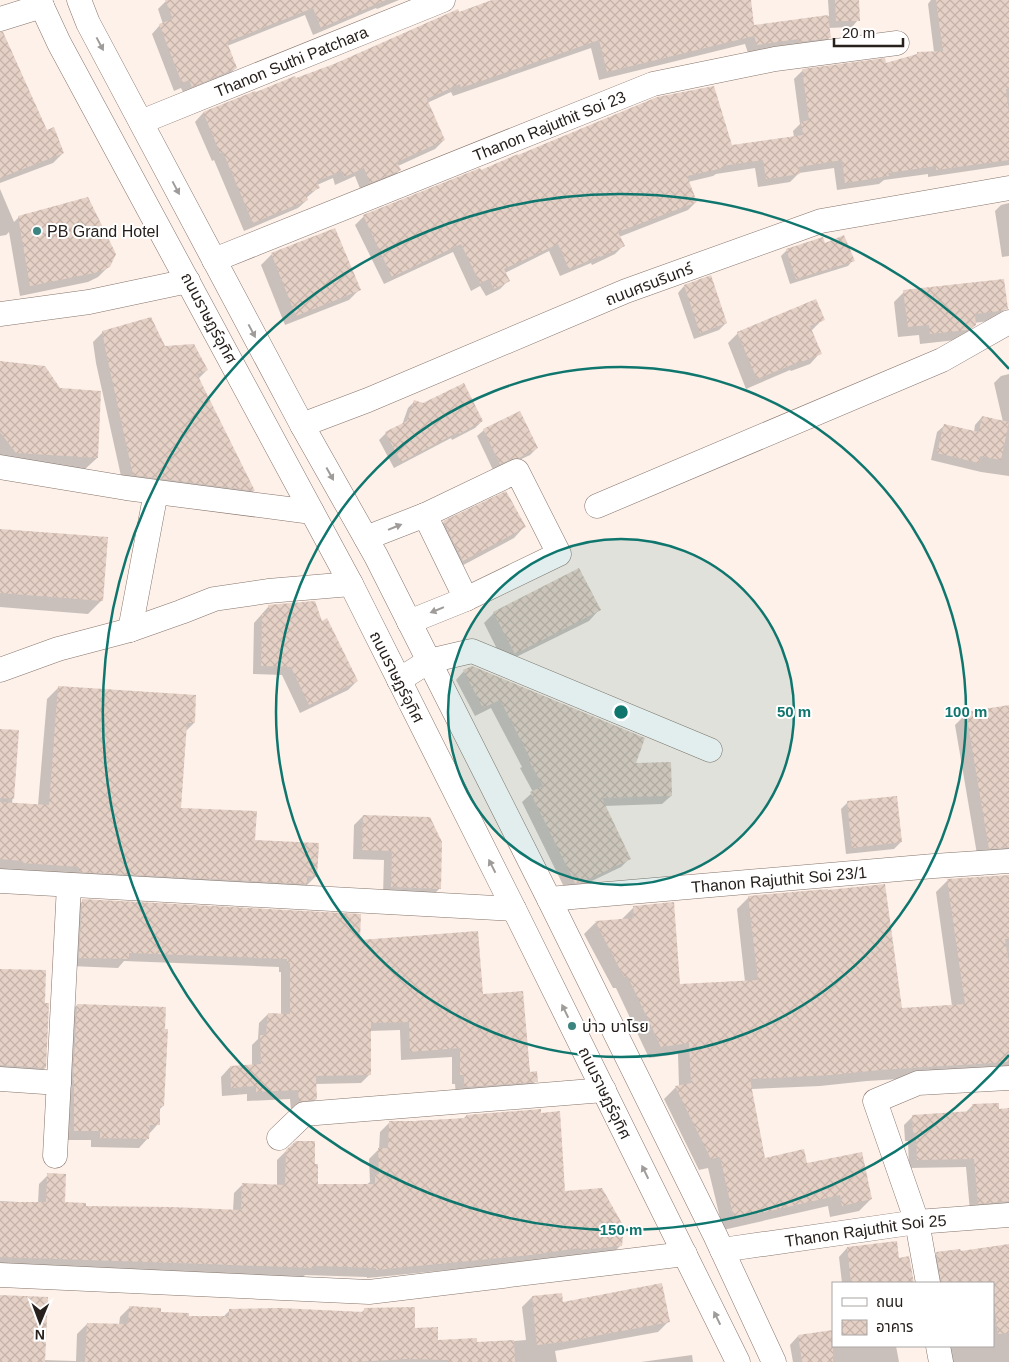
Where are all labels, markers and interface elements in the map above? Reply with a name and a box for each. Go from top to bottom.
scale bar [834,15,903,47]
street label: Thanon Suthi Patchara [212,23,370,100]
text: 20 m [842,24,875,41]
one-way arrow [96,37,104,51]
street label: Thanon Rajuthit Soi 23 [470,87,628,164]
one-way arrow [172,180,180,195]
place label: PB Grand Hotel [47,223,159,240]
marker: PB Grand Hotel [31,225,43,237]
street label: ถนนศรนรินทร์ [603,259,696,308]
street label: ถนนราษฏร์อุทิศ [177,270,240,367]
one-way arrow [248,324,256,338]
one-way arrow [325,467,334,481]
one-way arrow [388,522,402,530]
one-way arrow [429,606,444,614]
street label: ถนนราษฏร์อุทิศ [366,628,427,726]
centre of rings [612,703,630,721]
text: 50 m [777,703,811,720]
text: 100 m [945,703,987,720]
one-way arrow [488,859,496,873]
street label: Thanon Rajuthit Soi 23/1 [691,863,868,895]
one-way arrow [561,1004,569,1018]
place label: บ่าว บาโรย [582,1018,649,1035]
marker: บ่าว บาโรย [566,1020,578,1032]
street label: ถนนราษฏร์อุทิศ [574,1044,635,1142]
one-way arrow [641,1165,649,1180]
street label: Thanon Rajuthit Soi 25 [784,1211,947,1249]
text: 150 m [600,1221,642,1238]
legend [832,1282,994,1347]
text: ถนน [876,1293,903,1310]
north arrow [15,1297,65,1347]
one-way arrow [712,1311,720,1325]
text: อาคาร [876,1318,913,1335]
text: N [35,1327,45,1343]

